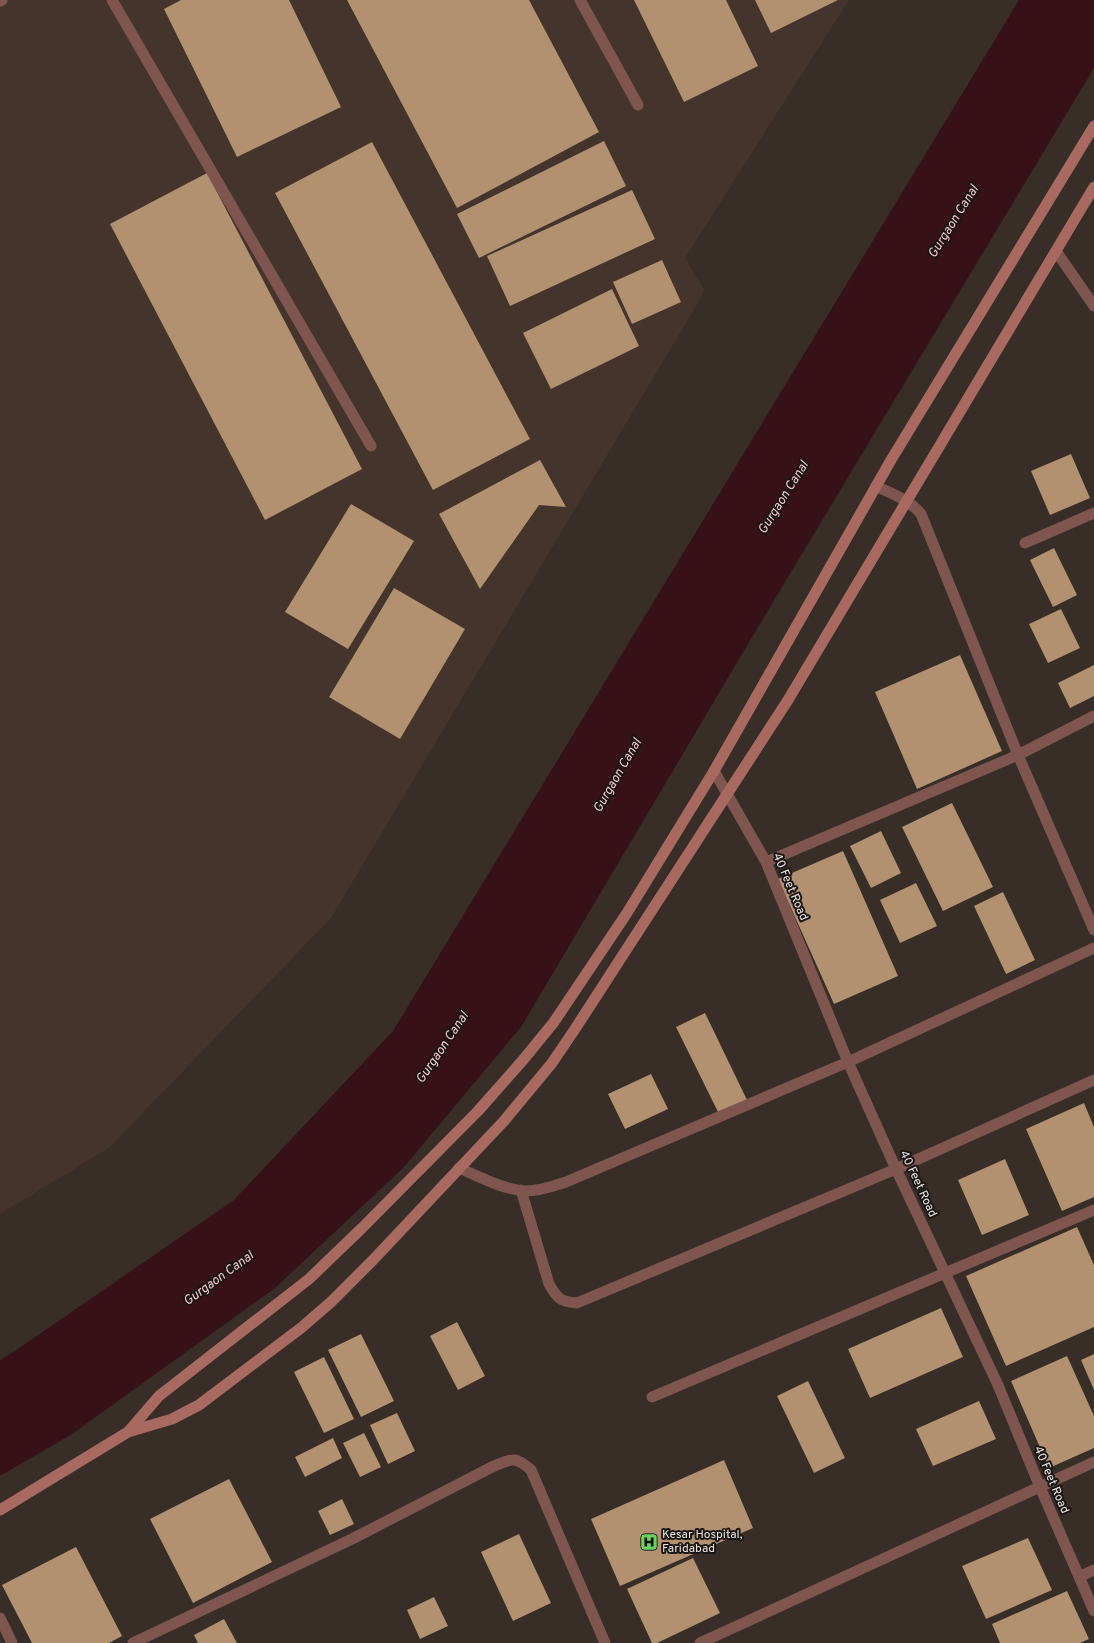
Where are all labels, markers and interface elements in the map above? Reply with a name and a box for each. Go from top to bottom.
water label: Gurgaon Canal [925,182,983,261]
water label: Gurgaon Canal [755,458,813,537]
water label: Gurgaon Canal [590,736,646,816]
street label: 40 Feet Road [769,851,811,923]
water label: Gurgaon Canal [413,1009,473,1087]
street label: 40 Feet Road [896,1148,940,1220]
water label: Gurgaon Canal [181,1248,258,1310]
street label: 40 Feet Road [1030,1444,1072,1516]
place label: Kesar Hospital, Faridabad [662,1527,743,1557]
hospital icon: Kesar Hospital, Faridabad [639,1532,659,1552]

